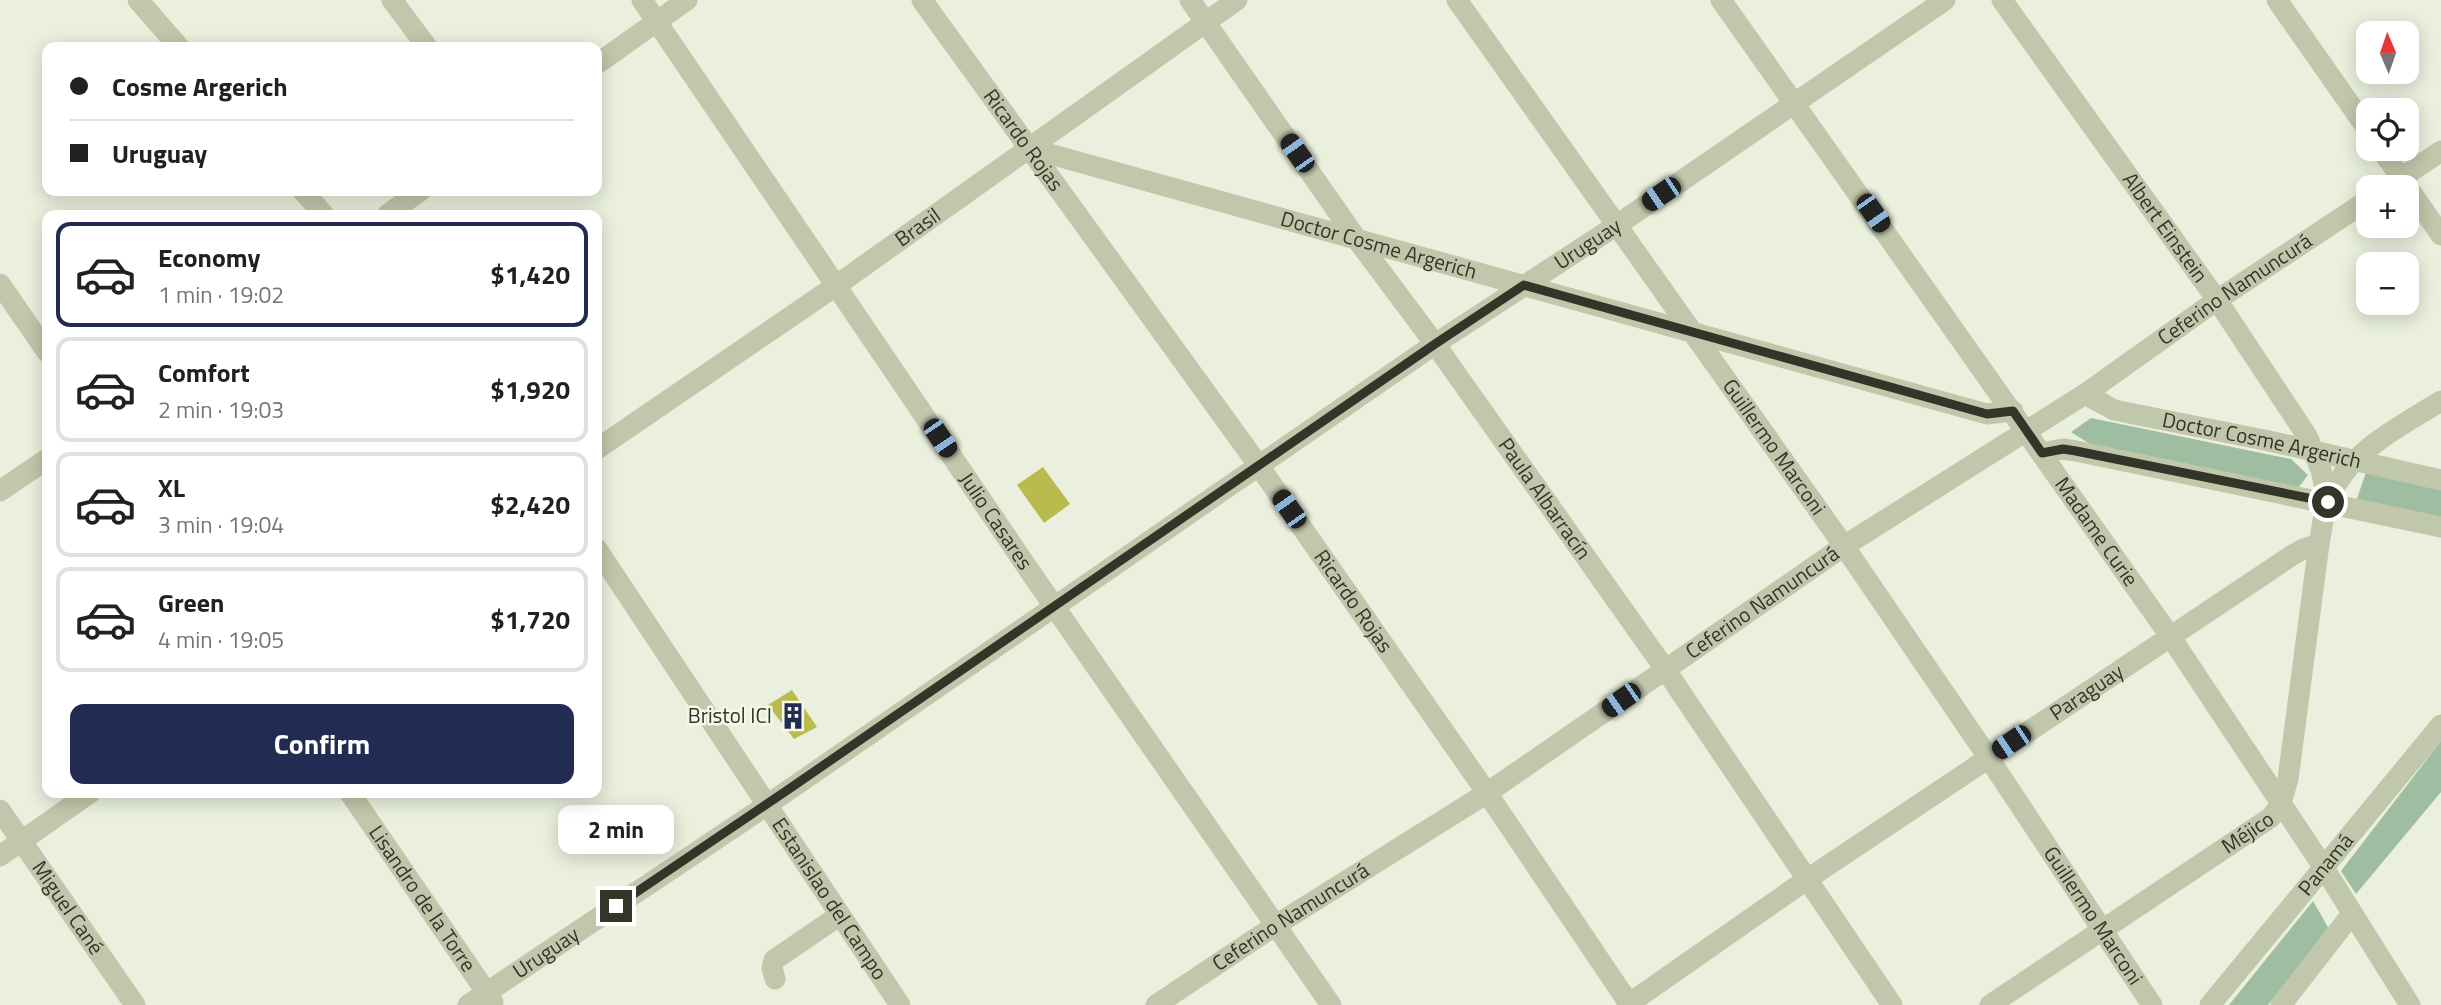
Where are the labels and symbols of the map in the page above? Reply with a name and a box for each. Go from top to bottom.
north arrow [2356,21,2418,84]
street label: Ricardo Rojas [976,82,1072,198]
car [1277,130,1318,176]
street label: Albert Einstein [2115,165,2217,289]
car [1638,174,1685,214]
car [1853,190,1894,236]
street label: Brasil [888,199,947,254]
street label: Doctor Cosme Argerich [1277,202,1481,287]
street label: Uruguay [1547,209,1627,277]
street label: Ceferino Namuncurá [2150,224,2318,353]
street label: Guillermo Marconi [1715,372,1834,521]
street label: Doctor Cosme Argerich [2160,403,2364,476]
car [920,415,961,461]
street label: Paula Albarracín [1491,431,1600,566]
street label: Julio Casares [952,465,1041,576]
street label: Madame Curie [2047,470,2147,593]
car [1269,486,1310,532]
route start [2312,486,2344,518]
street label: Ceferino Namuncurá [1678,537,1846,666]
street label: Ricardo Rojas [1307,542,1402,659]
street label: Paraguay [2043,655,2130,728]
car [1598,679,1645,721]
place label: Bristol ICI [688,699,772,731]
building icon: Bristol ICI [778,701,808,731]
car [1988,722,2035,762]
street label: Méjico [2214,803,2280,861]
callout: 2 min [558,804,674,853]
street label: Estanislao del Campo [765,811,896,986]
street label: Lisandro de la Torre [361,818,485,978]
street label: Panamá [2290,825,2361,902]
street label: Guillermo Marconi [2036,839,2152,991]
street label: Ceferino Namuncurá [1205,853,1375,978]
street label: Miguel Cané [25,854,112,961]
route end [600,890,632,922]
street label: Uruguay [506,918,585,986]

